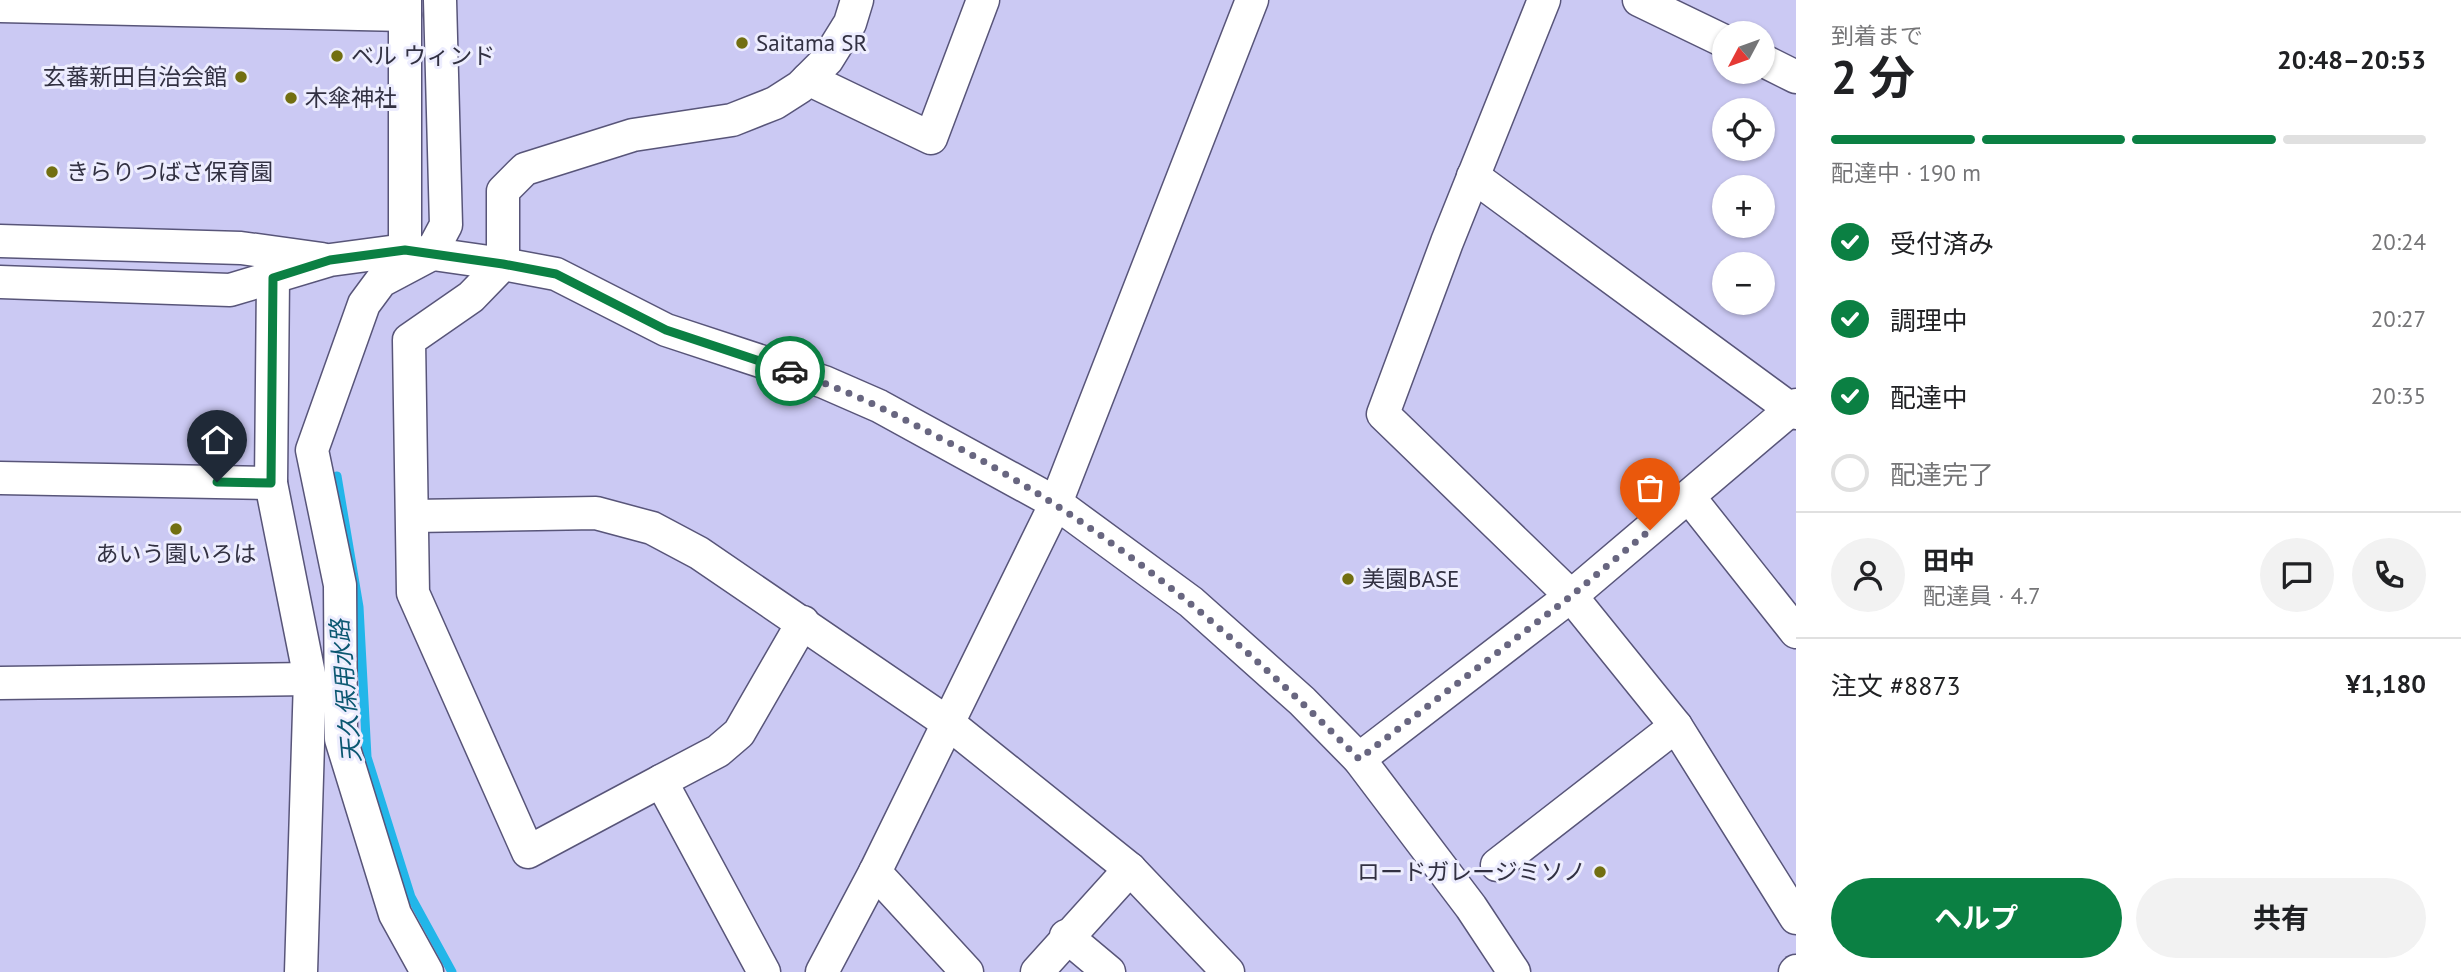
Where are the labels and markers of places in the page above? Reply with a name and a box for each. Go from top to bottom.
place label: Saitama SR [756,28,867,57]
marker: Saitama SR [734,35,750,51]
place label: ベル ウィンド [351,41,495,70]
marker: ベル ウィンド [329,48,345,64]
place label: 玄蕃新田自治会館 [43,62,227,91]
marker: 玄蕃新田自治会館 [233,69,249,85]
place label: 木傘神社 [305,83,397,112]
marker: 木傘神社 [283,90,299,106]
place label: きらりつばさ保育園 [66,157,273,186]
marker: きらりつばさ保育園 [44,164,60,180]
pin [187,410,247,482]
pin [1620,458,1680,530]
marker: あいう園いろは [168,521,184,537]
place label: あいう園いろは [96,539,257,568]
place label: 美園BASE [1362,564,1459,593]
marker: 美園BASE [1340,571,1356,587]
place label: ロードガレージミソノ [1357,857,1586,886]
marker: ロードガレージミソノ [1592,864,1608,880]

